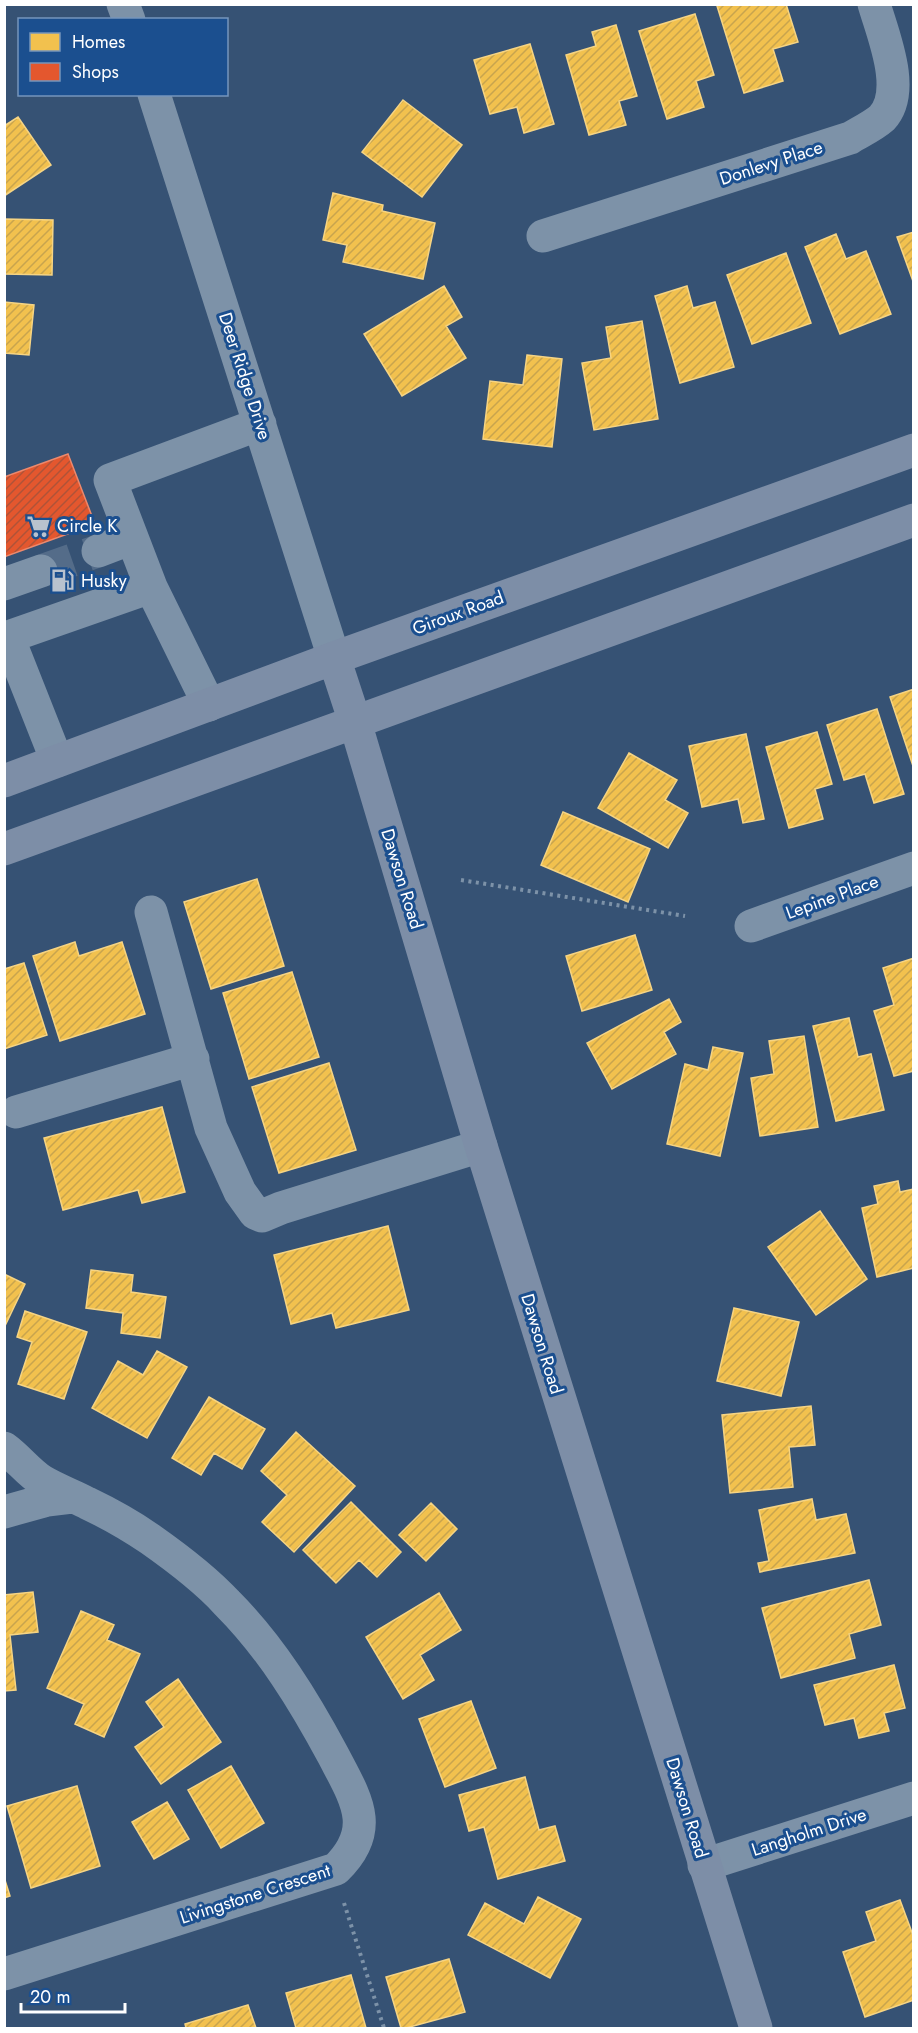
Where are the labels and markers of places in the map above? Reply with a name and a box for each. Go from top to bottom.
supermarket icon: Circle K [26,513,52,539]
place label: Circle K [57,513,118,539]
fuel station icon: Husky [50,568,76,594]
place label: Husky [81,568,127,594]

